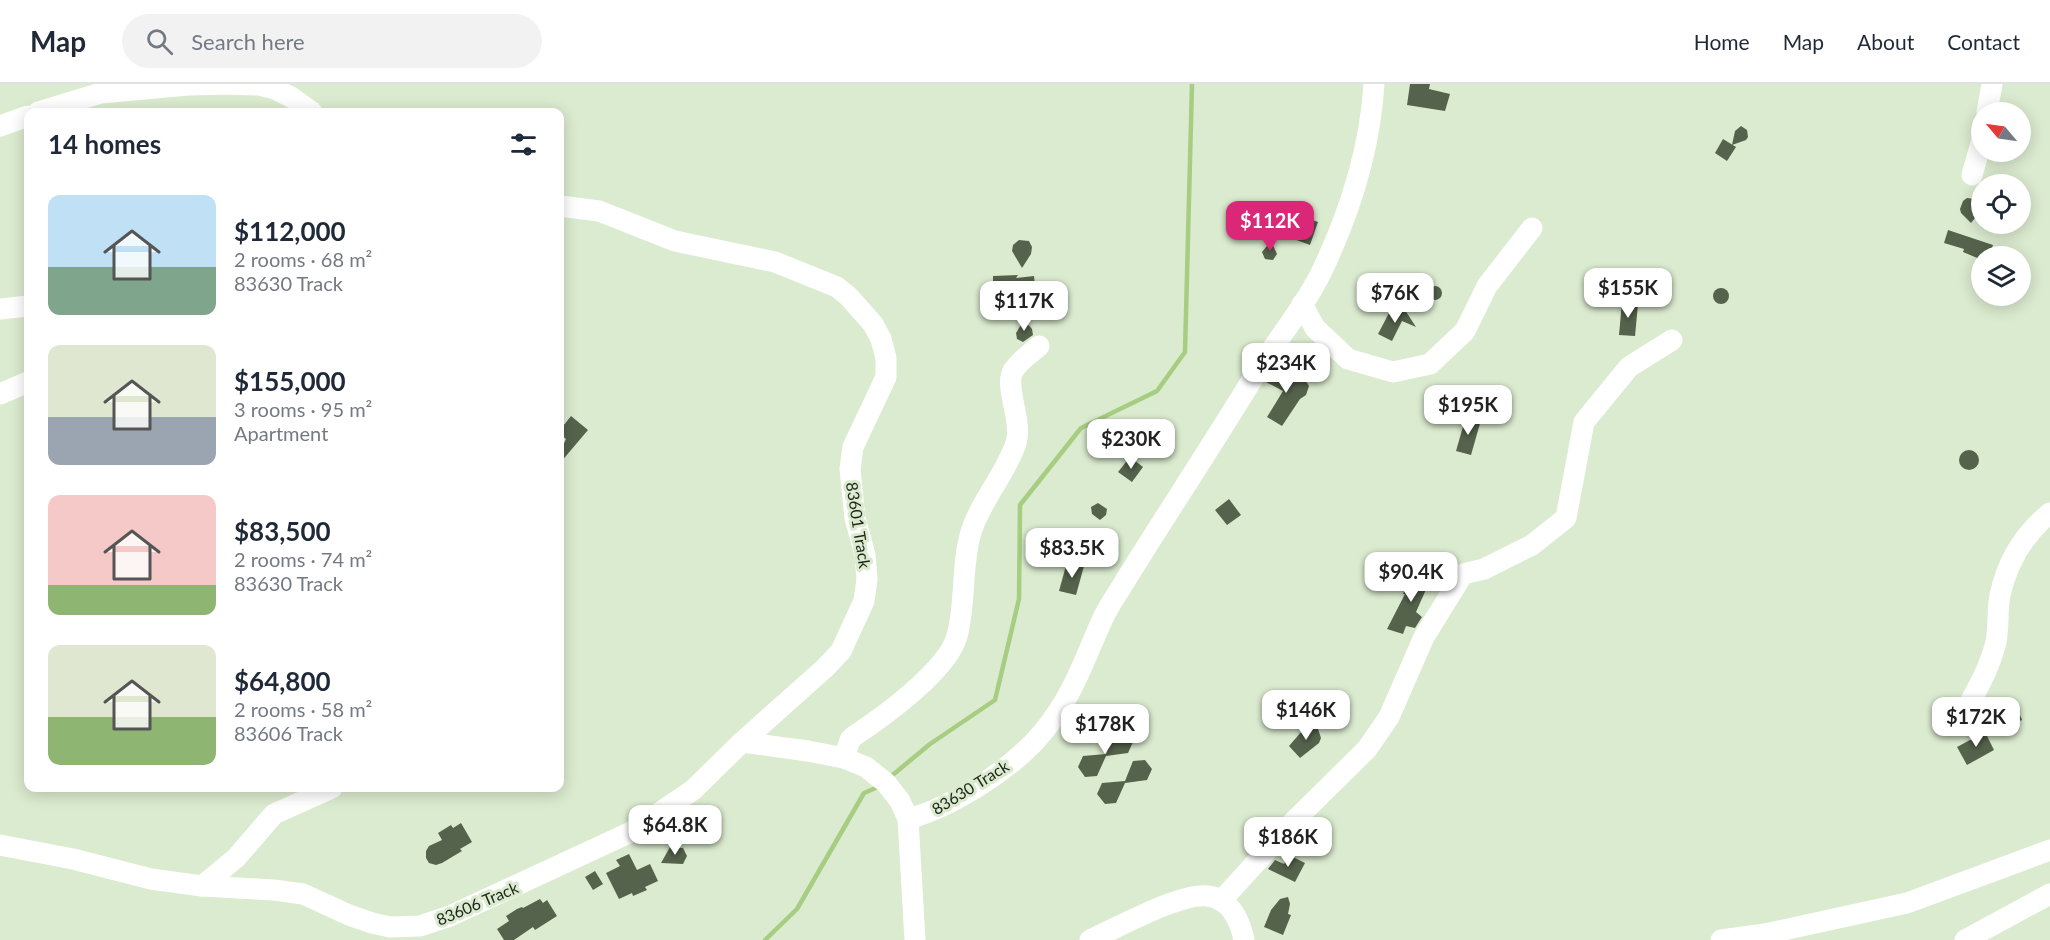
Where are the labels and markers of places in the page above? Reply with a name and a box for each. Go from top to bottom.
pin: $112K [1228,201,1312,252]
pin: $155K [1586,268,1670,319]
pin: $76K [1359,273,1431,324]
pin: $117K [982,281,1066,332]
pin: $234K [1244,343,1328,394]
pin: $195K [1426,385,1510,436]
pin: $230K [1089,419,1173,470]
pin: $83.5K [1023,528,1121,579]
pin: $90.4K [1362,552,1460,603]
pin: $146K [1264,690,1348,741]
pin: $172K [1934,697,2018,748]
pin: $178K [1063,704,1147,755]
pin: $64.8K [626,805,724,856]
pin: $186K [1246,817,1330,868]

